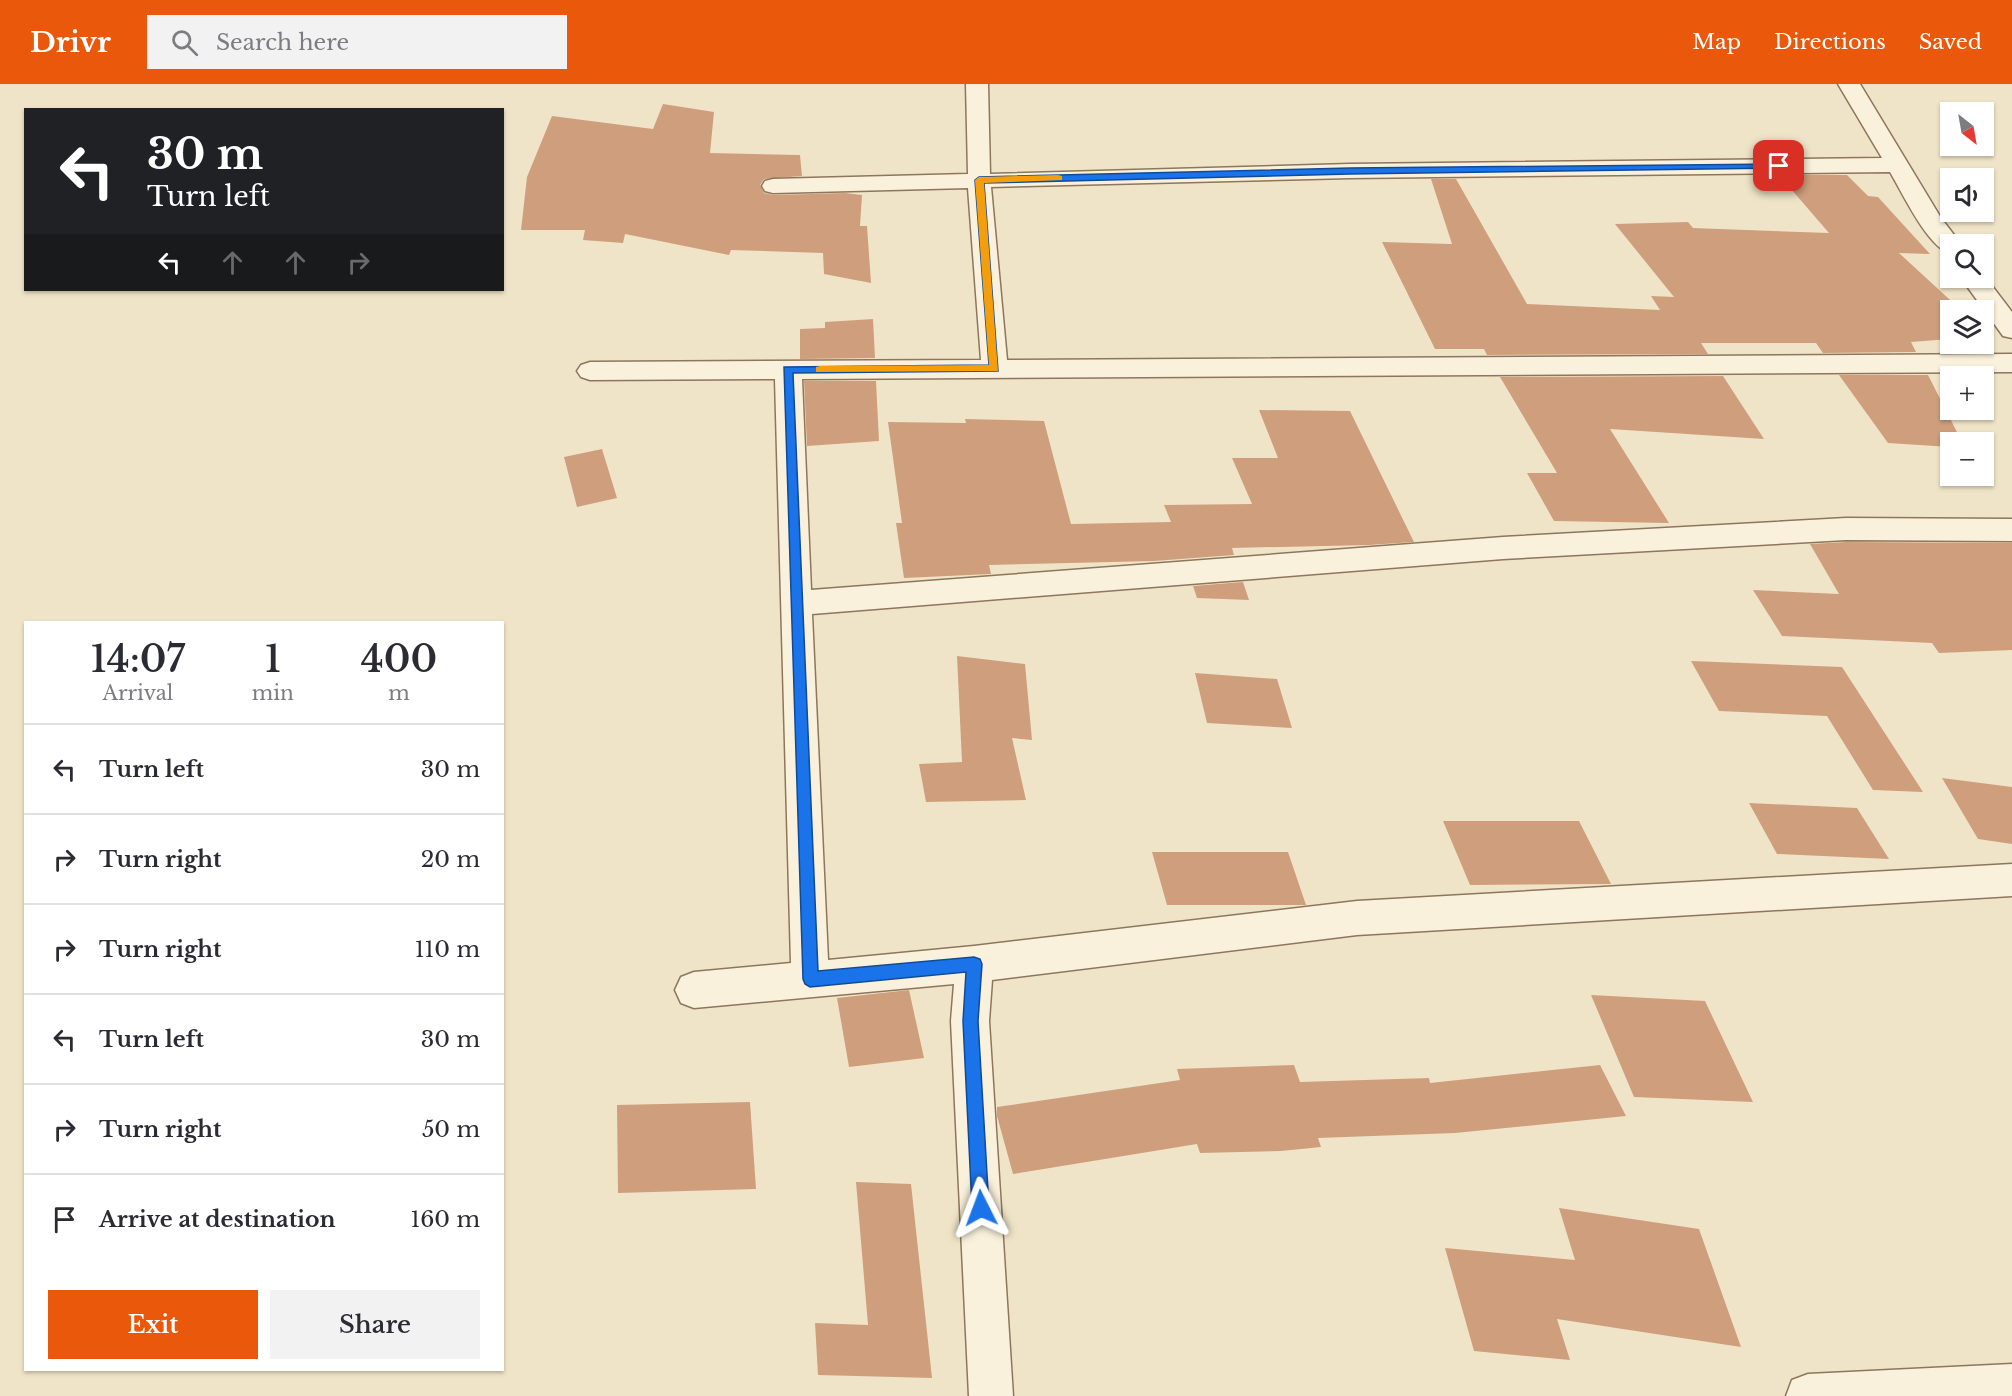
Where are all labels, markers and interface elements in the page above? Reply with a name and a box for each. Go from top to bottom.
search box [147,15,567,69]
text: Drivr [30,25,111,60]
icon: search [168,26,201,59]
text: Search here [216,29,349,56]
text: Map [1692,29,1741,55]
text: Directions [1774,29,1886,55]
text: Saved [1919,29,1982,55]
north arrow [1940,102,1994,156]
map controls [1940,102,1994,486]
text: 30 m [147,128,263,180]
icon: left [48,132,126,210]
pin [1753,140,1804,191]
icon: arrive [1762,149,1795,182]
button: sound [1940,168,1994,222]
text: Turn left [147,180,270,213]
button: search [1940,234,1994,288]
icon: left [153,246,186,279]
icon: ahead [216,246,249,279]
icon: ahead [279,246,312,279]
icon: right [342,246,375,279]
button: layers [1940,300,1994,354]
button: + [1940,366,1994,420]
button: − [1940,432,1994,486]
text: 14:07 [91,637,185,682]
text: 1 [265,637,281,682]
text: 400 [361,637,437,682]
text: Arrival [103,681,173,705]
text: min [252,681,294,705]
text: m [388,681,410,705]
icon: left [48,753,81,786]
text: Turn left [99,756,204,783]
text: 30 m [421,756,480,783]
icon: right [48,843,81,876]
text: Turn right [99,846,221,873]
text: 20 m [421,846,480,873]
icon: right [48,933,81,966]
text: Turn right [99,936,221,963]
text: 110 m [415,936,480,963]
icon: left [48,1023,81,1056]
text: Turn left [99,1026,204,1053]
text: 30 m [421,1026,480,1053]
icon: right [48,1113,81,1146]
text: Turn right [99,1116,221,1143]
text: 50 m [422,1116,480,1143]
position arrow [949,1176,1013,1240]
icon: arrive [48,1203,81,1236]
text: Arrive at destination [99,1206,336,1233]
text: 160 m [410,1206,480,1233]
button: Exit [48,1290,258,1359]
button: Share [270,1290,480,1359]

